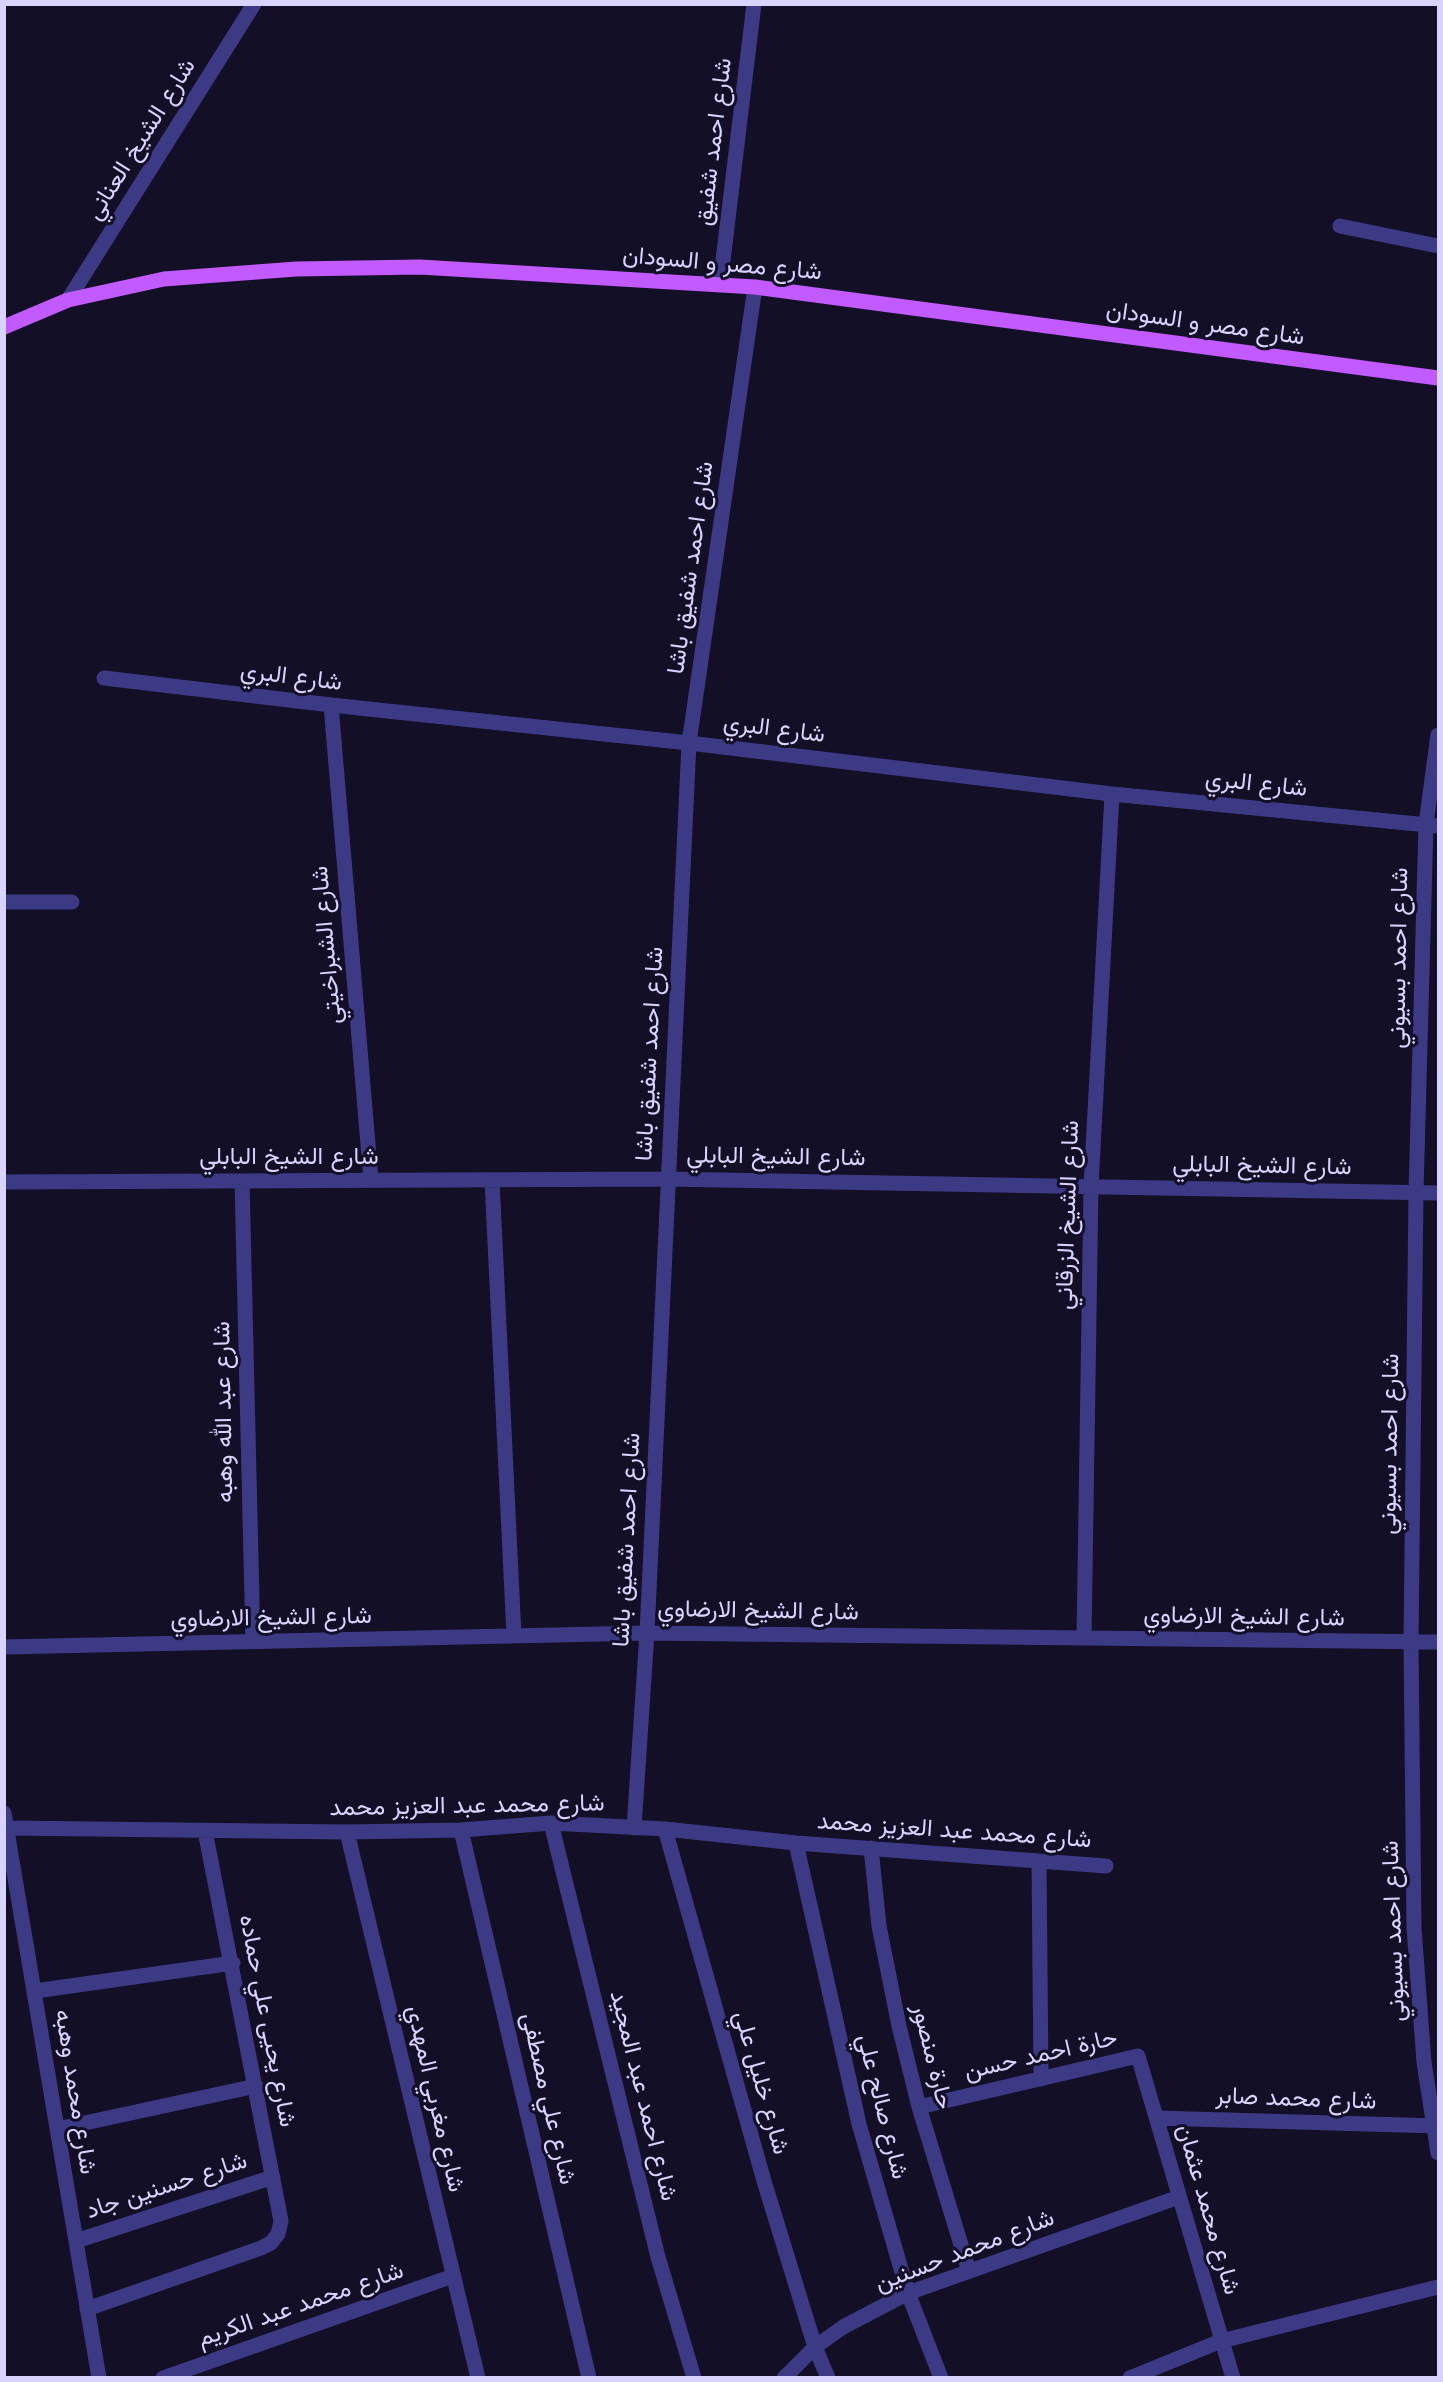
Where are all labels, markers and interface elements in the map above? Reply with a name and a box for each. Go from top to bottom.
street label: شارع الشيخ العناني [81,54,203,226]
street label: شارع احمد شفيق [690,56,740,228]
street label: شارع مصر و السودان [621,242,823,288]
street label: شارع مصر و السودان [1104,297,1306,353]
street label: شارع احمد شفيق باشا [663,460,721,676]
street label: شارع البري [238,657,344,699]
street label: شارع البري [721,709,827,751]
street label: شارع البري [1204,765,1308,805]
street label: شارع الشبراخيتي [307,865,349,1025]
street label: شارع احمد بسيوني [1384,867,1416,1049]
street label: شارع احمد شفيق باشا [631,946,671,1162]
street label: شارع الشيخ الزرقاني [1051,1120,1087,1310]
street label: شارع الشيخ البابلي [686,1142,866,1174]
street label: شارع الشيخ البابلي [199,1144,379,1172]
street label: شارع الشيخ البابلي [1172,1151,1352,1183]
street label: شارع عبد الله وهبه [209,1321,241,1503]
street label: شارع احمد بسيوني [1375,1353,1407,1535]
street label: شارع احمد شفيق باشا [608,1432,648,1648]
street label: شارع الشيخ الارضاوي [657,1596,859,1628]
street label: شارع الشيخ الارضاوي [1143,1602,1345,1634]
street label: شارع الشيخ الارضاوي [170,1603,372,1635]
street label: شارع محمد عبد العزيز محمد [329,1790,605,1824]
street label: شارع محمد عبد العزيز محمد [816,1808,1092,1856]
street label: شارع احمد بسيوني [1377,1840,1413,2022]
street label: شارع يحيى علي حماده [231,1912,301,2130]
street label: شارع احمد عبد المجيد [602,1988,682,2204]
street label: حارة منصور [904,2001,958,2113]
street label: شارع مغربي المهدي [399,2003,469,2195]
street label: شارع محمد وهبه [47,2008,101,2176]
street label: شارع خليل علي [726,2008,794,2158]
street label: شارع علي مصطفى [513,2010,581,2188]
street label: حارة احمد حسن [962,2024,1120,2088]
street label: شارع صالح علي [849,2032,913,2182]
street label: شارع محمد صابر [1215,2083,1377,2117]
street label: شارع محمد عثمان [1169,2122,1245,2298]
street label: شارع حسنين جاد [83,2147,251,2227]
street label: شارع محمد حسنين [871,2205,1059,2299]
street label: شارع محمد عبد الكريم [194,2257,408,2355]

